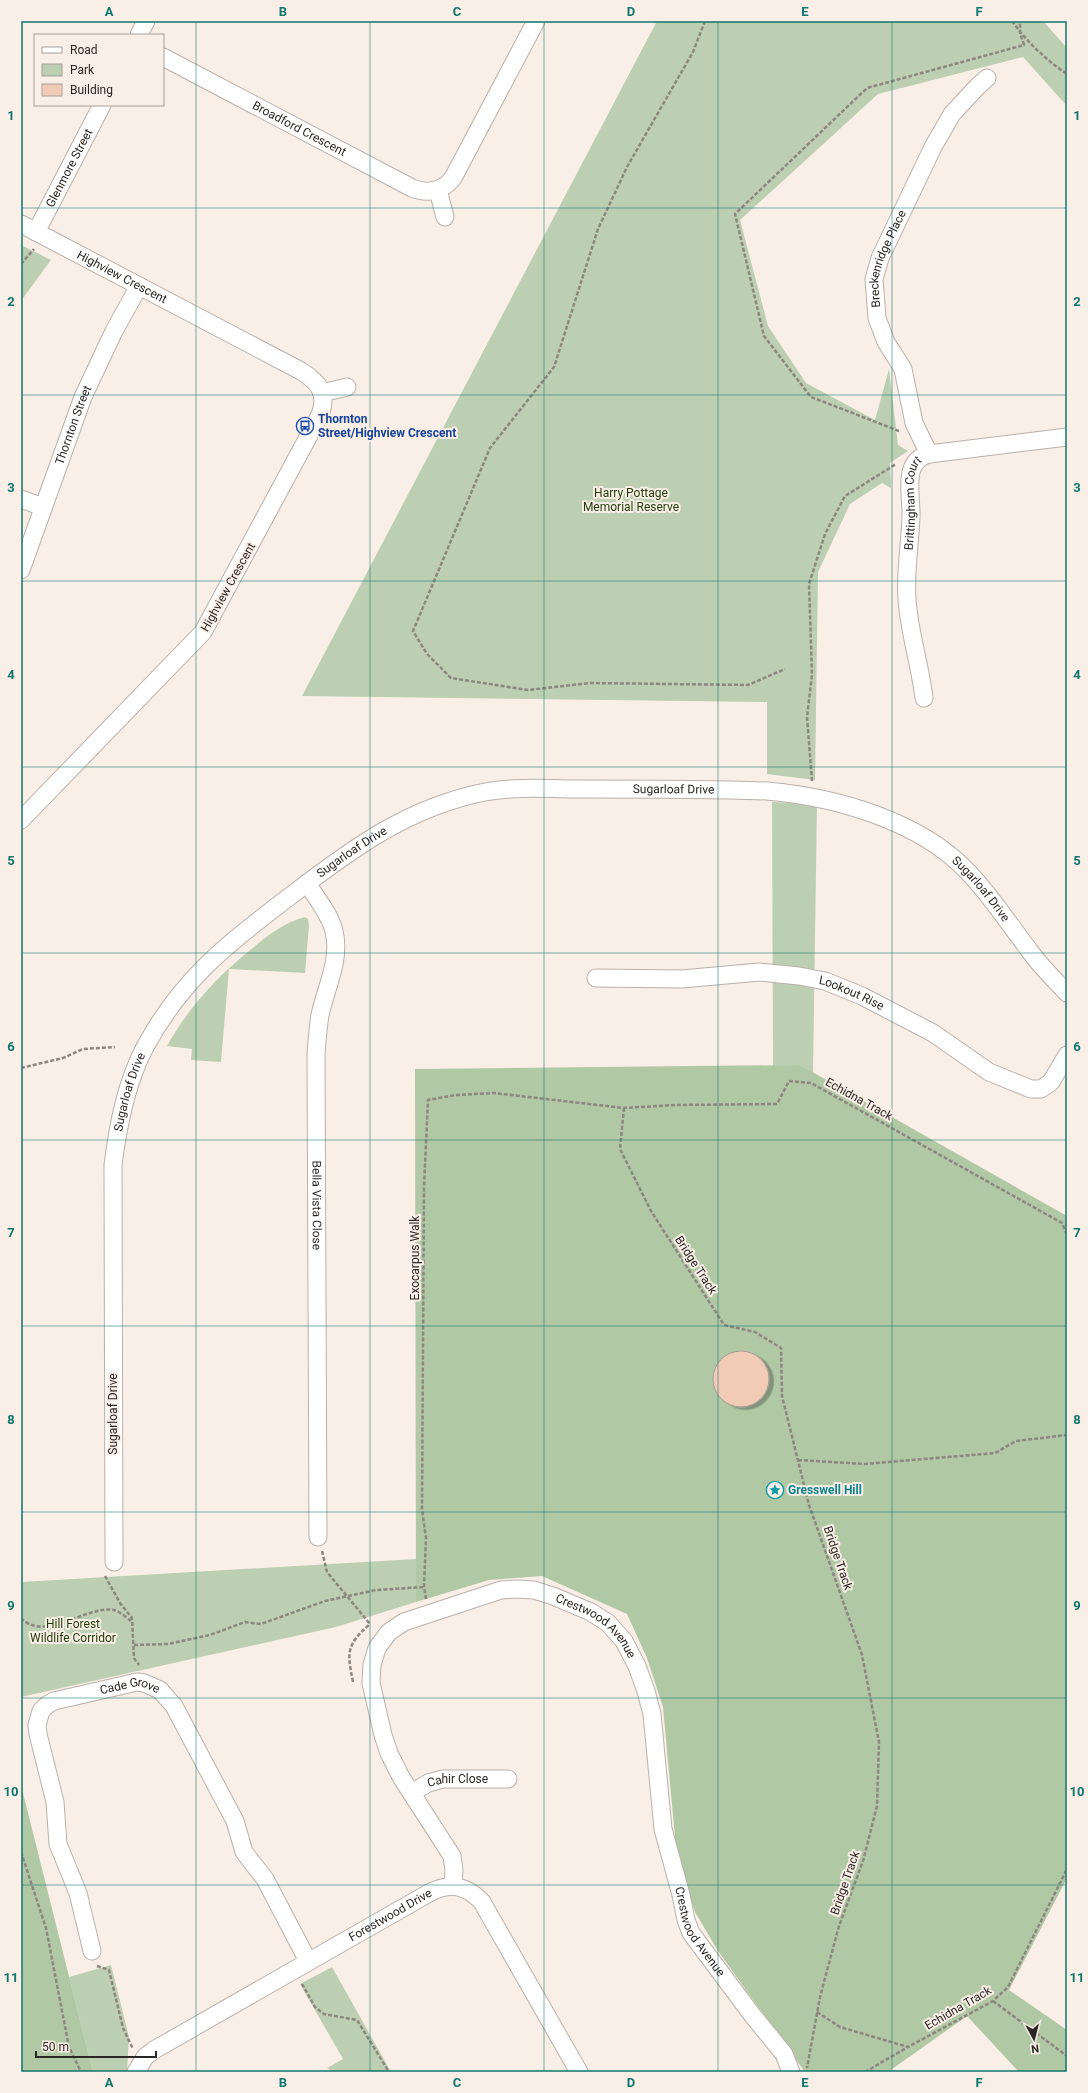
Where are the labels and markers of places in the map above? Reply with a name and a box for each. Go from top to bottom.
place label: Thornton Street/Highview Crescent [318,412,456,440]
bus stop icon: Thornton Street/Highview Crescent [295,416,315,436]
place icon: Gresswell Hill [765,1480,785,1500]
place label: Gresswell Hill [788,1483,862,1497]

